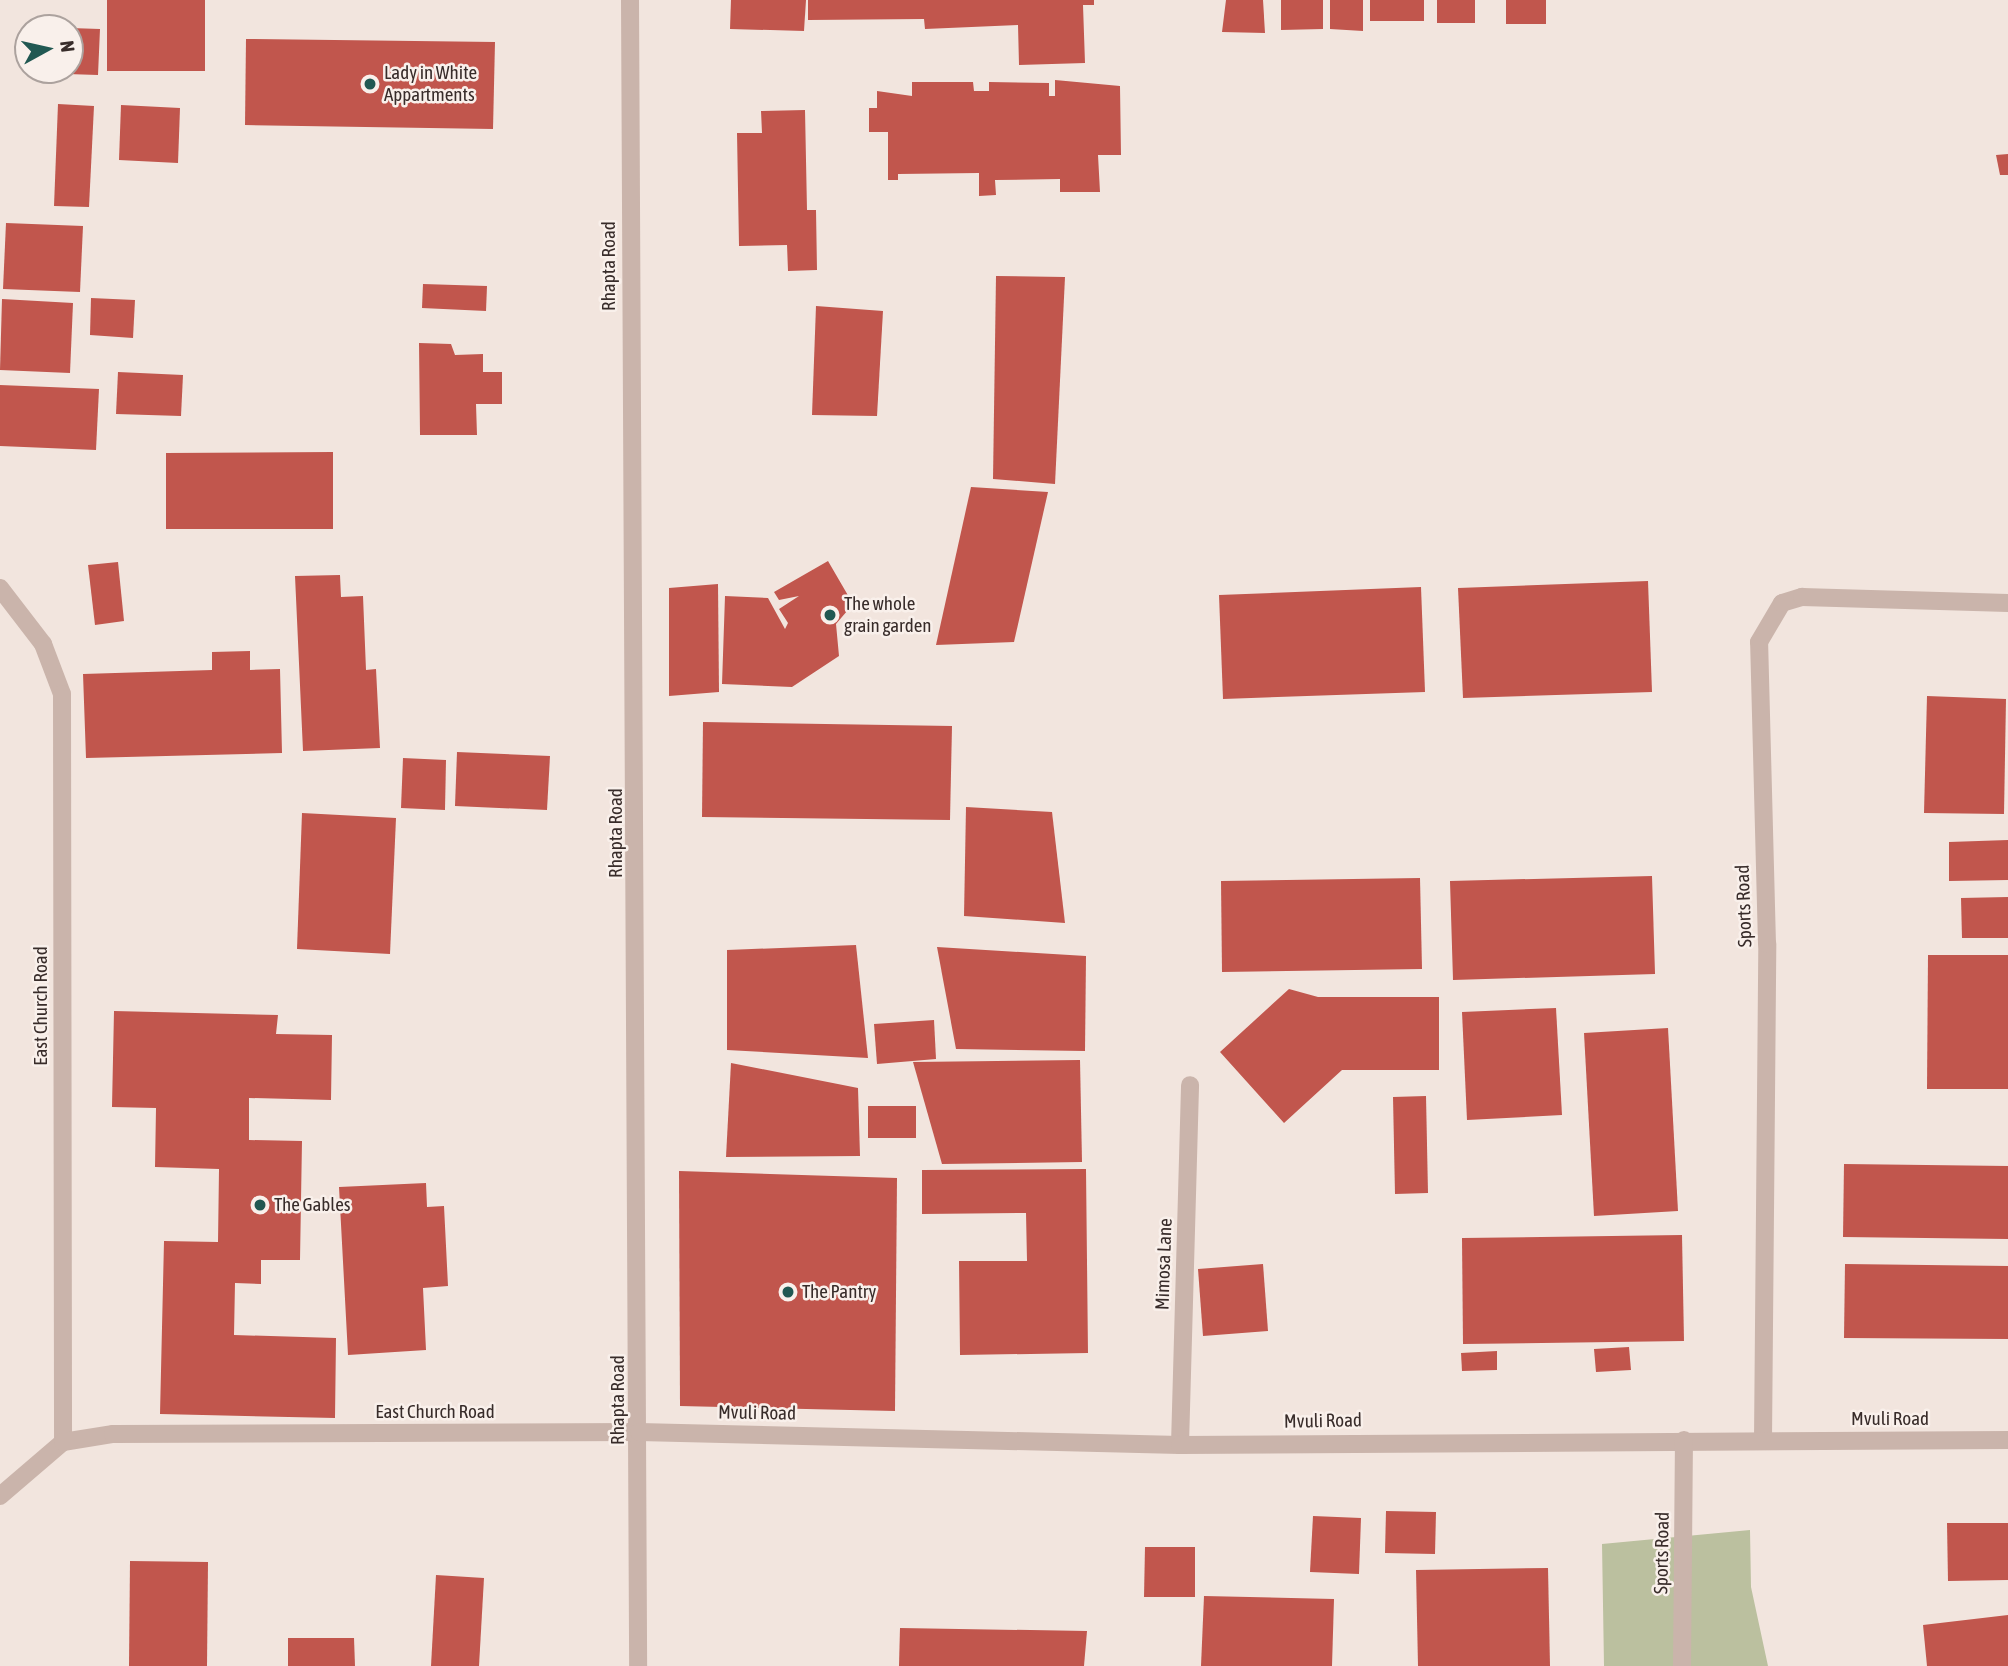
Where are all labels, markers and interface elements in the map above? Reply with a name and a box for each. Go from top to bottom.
north arrow [14,14,84,84]
text: N [56,39,79,53]
place label: Lady in White Appartments [384,62,477,106]
marker: Lady in White Appartments [362,76,378,92]
street label: Rhapta Road [598,221,620,311]
place label: The whole grain garden [844,593,931,637]
marker: The whole grain garden [822,607,838,623]
street label: Rhapta Road [605,788,627,878]
street label: Sports Road [1731,864,1757,948]
street label: East Church Road [30,946,52,1066]
place label: The Gables [274,1194,350,1216]
marker: The Gables [252,1197,268,1213]
street label: Mimosa Lane [1151,1218,1177,1310]
place label: The Pantry [802,1281,876,1303]
marker: The Pantry [780,1284,796,1300]
street label: Rhapta Road [607,1355,629,1445]
street label: East Church Road [375,1401,495,1423]
street label: Mvuli Road [718,1401,796,1425]
street label: Mvuli Road [1851,1408,1929,1430]
street label: Mvuli Road [1284,1409,1362,1433]
street label: Sports Road [1650,1512,1674,1594]

